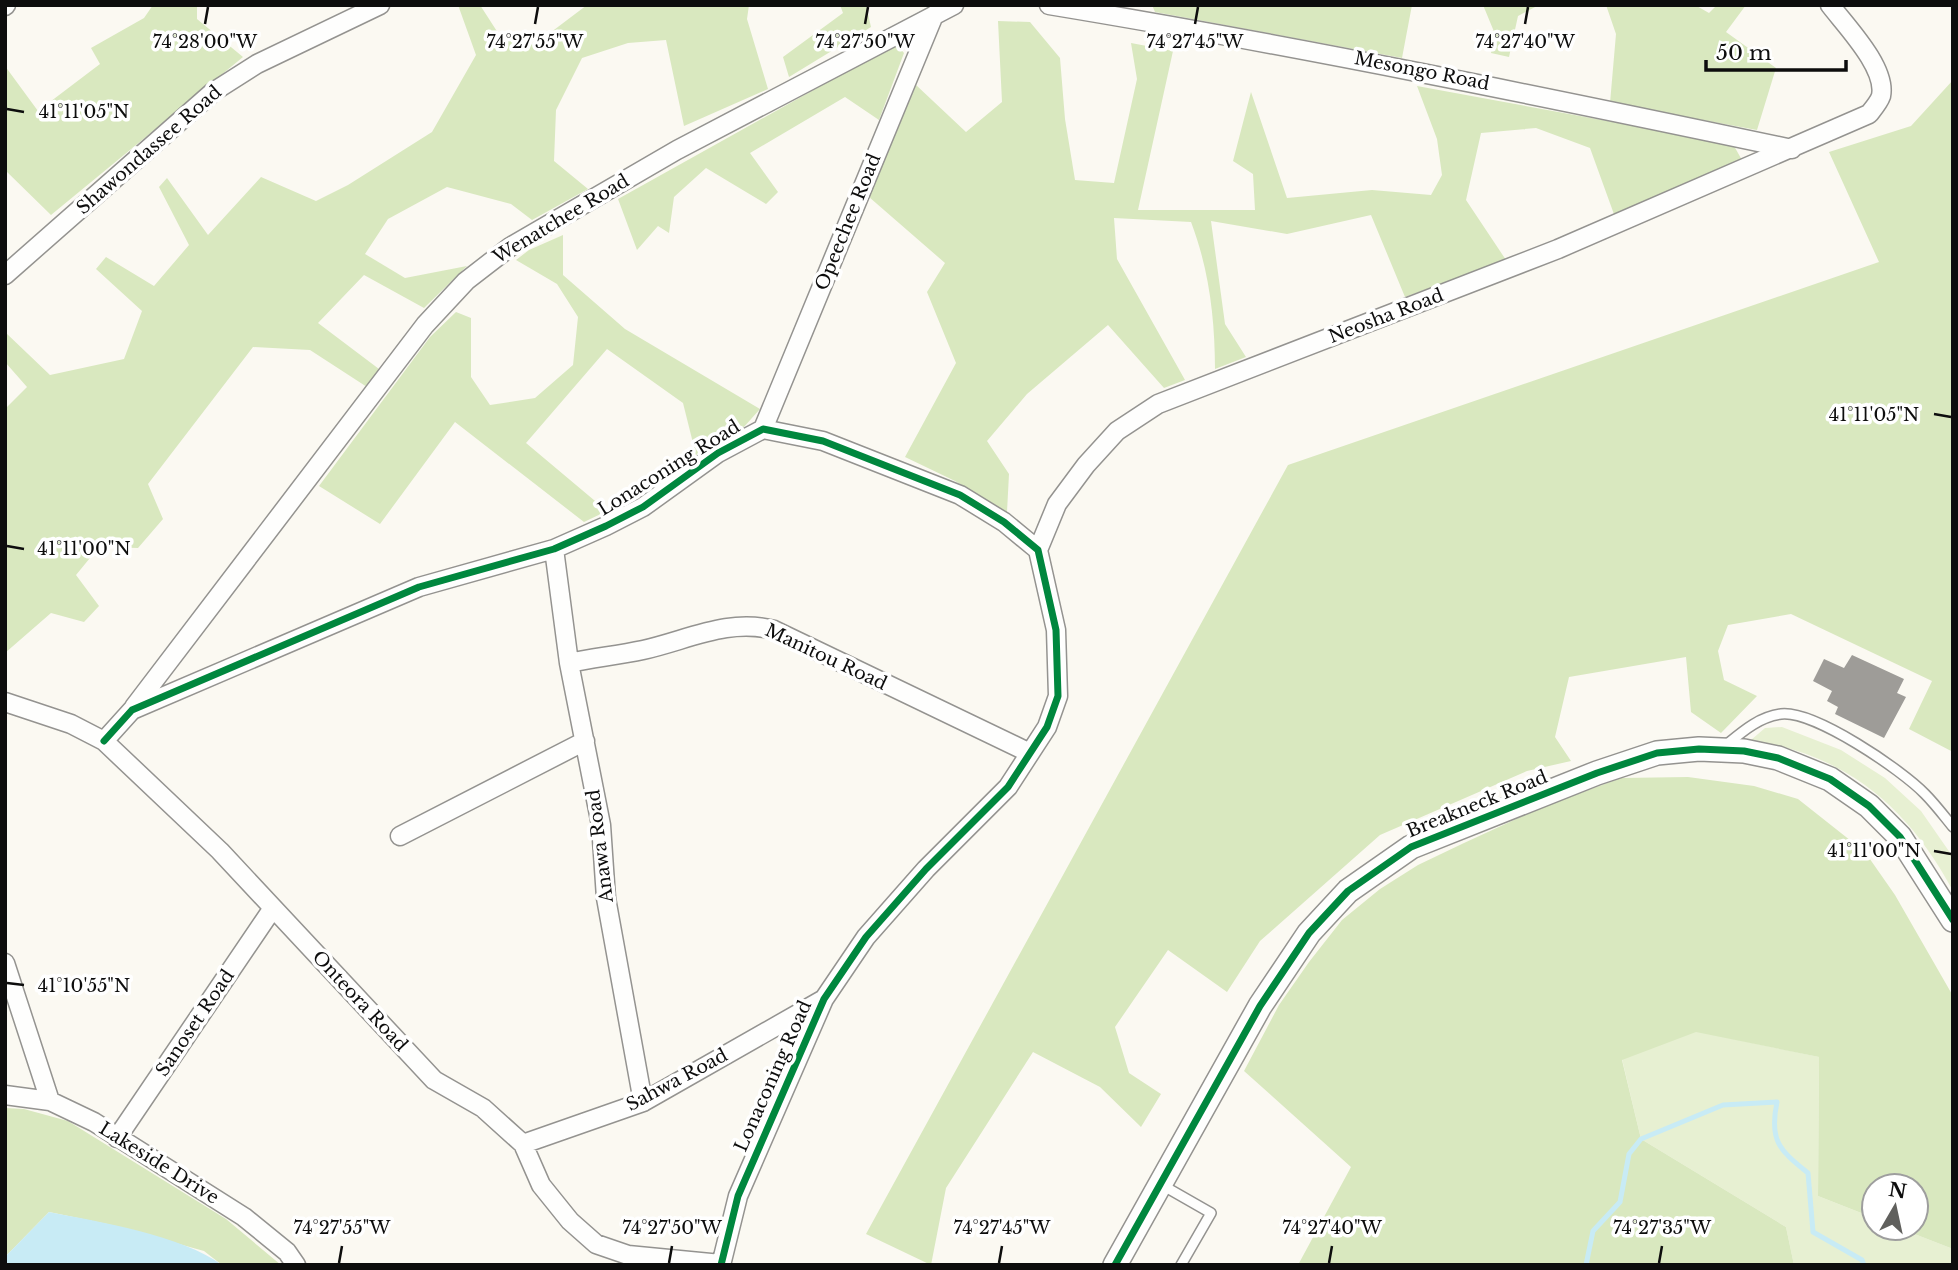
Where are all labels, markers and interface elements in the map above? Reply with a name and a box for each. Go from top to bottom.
scale bar [1706,28,1846,72]
text: 74°28'00"W [153,31,258,53]
text: 74°27'55"W [487,31,584,53]
text: 74°27'50"W [815,31,916,53]
text: 74°27'45"W [1146,31,1244,53]
text: 74°27'40"W [1475,31,1576,53]
text: 50 m [1716,40,1772,66]
street label: Mesongo Road [1352,47,1492,95]
street label: Shawondassee Road [72,81,226,219]
text: 41°11'05"N [39,101,129,123]
street label: Opeechee Road [811,150,885,294]
street label: Wenatchee Road [488,170,633,269]
street label: Neosha Road [1325,284,1447,348]
text: 41°11'05"N [1829,404,1919,426]
street label: Lonaconing Road [594,415,744,521]
text: 41°11'00"N [37,538,131,560]
street label: Manitou Road [762,619,890,695]
street label: Breakneck Road [1403,766,1551,842]
street label: Anawa Road [582,788,618,905]
text: 41°11'00"N [1827,840,1921,862]
street label: Onteora Road [308,946,412,1056]
street label: Sanoset Road [151,965,239,1081]
text: 41°10'55"N [38,975,130,997]
street label: Lonaconing Road [730,997,816,1155]
street label: Sahwa Road [623,1044,731,1116]
street label: Lakeside Drive [95,1117,223,1209]
north arrow [1860,1172,1930,1242]
text: N [1887,1178,1908,1203]
text: 74°27'55"W [294,1217,391,1239]
text: 74°27'50"W [622,1217,723,1239]
text: 74°27'45"W [953,1217,1051,1239]
text: 74°27'40"W [1282,1217,1383,1239]
text: 74°27'35"W [1613,1217,1712,1239]

